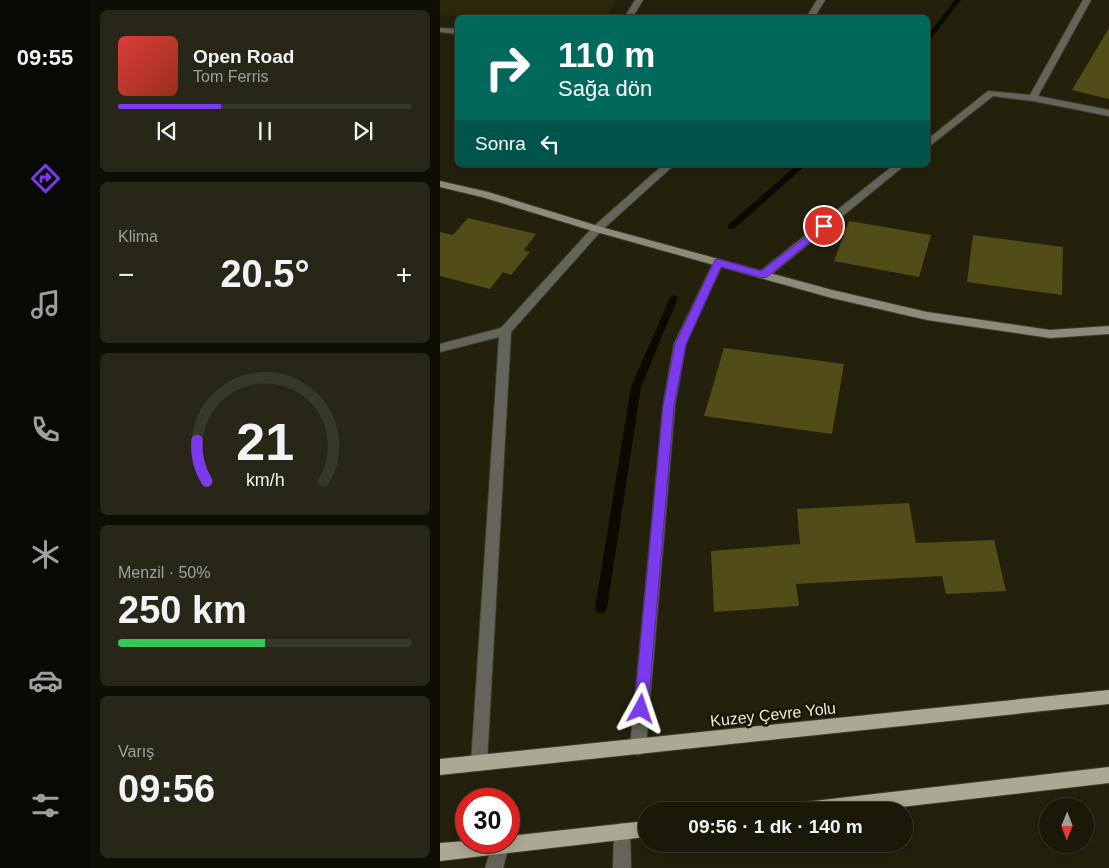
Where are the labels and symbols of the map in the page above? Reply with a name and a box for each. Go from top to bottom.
pin [803,205,845,247]
position arrow [614,682,666,734]
street label: Kuzey Çevre Yolu [709,699,837,730]
speed limit sign: 30 [455,788,520,853]
north arrow [1039,798,1094,852]

